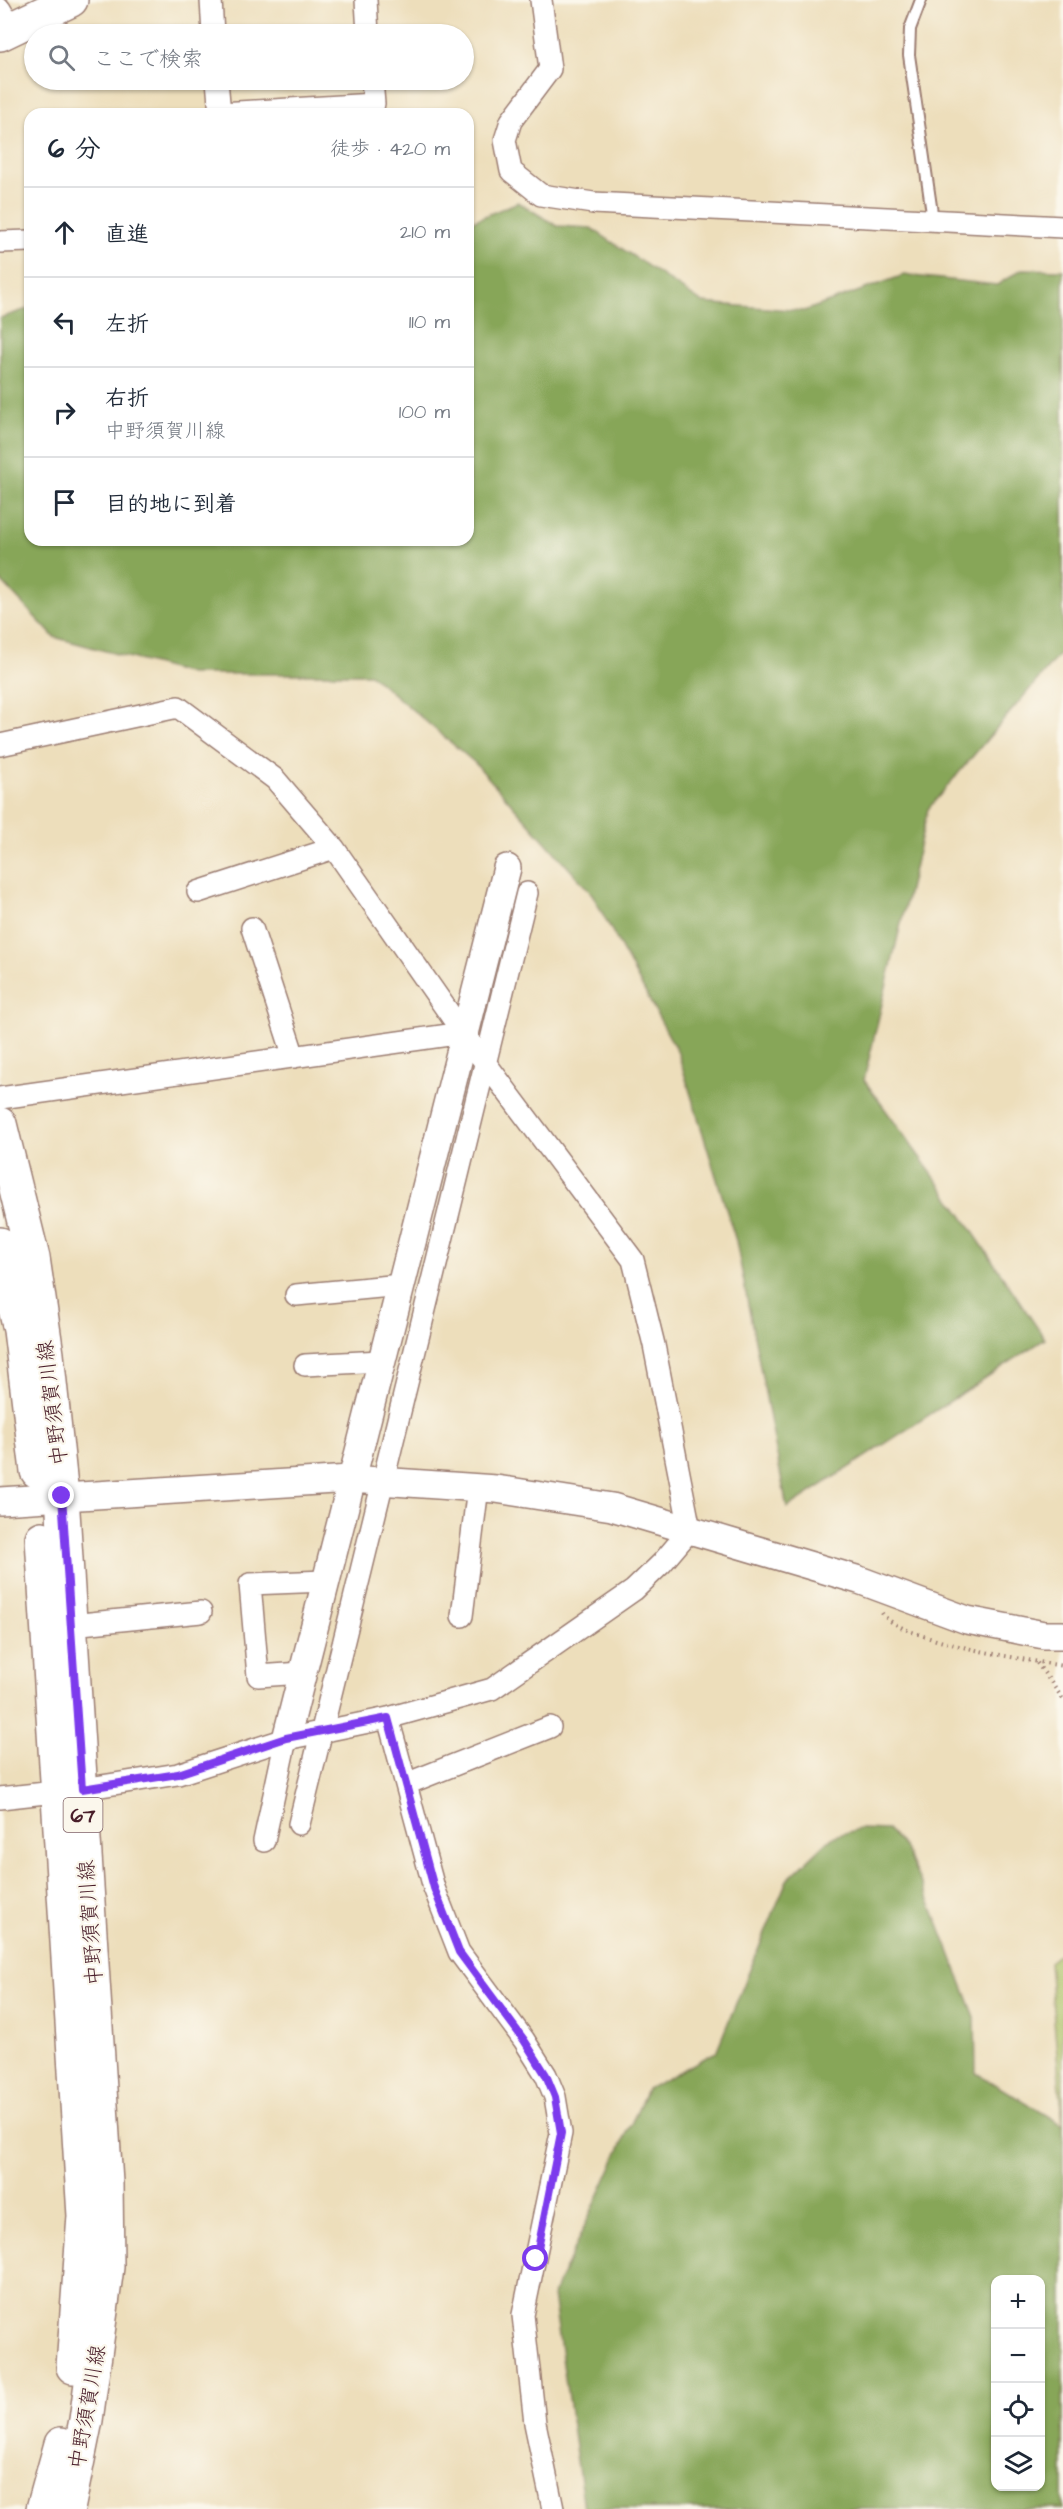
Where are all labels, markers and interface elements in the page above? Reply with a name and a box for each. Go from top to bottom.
search box [24,24,474,90]
icon: search [45,41,78,74]
text: ここで検索 [93,44,203,75]
text: 6 分 [48,131,101,167]
text: 徒歩 · 420 m [330,135,450,163]
icon: ahead [48,216,81,249]
text: 210 m [400,218,450,246]
text: 直進 [105,219,149,250]
icon: left [48,306,81,339]
text: 110 m [409,308,450,336]
text: 左折 [105,309,149,340]
text: 右折 [105,383,149,414]
icon: right [48,396,81,429]
text: 100 m [399,398,450,426]
text: 中野須賀川線 [105,417,225,445]
icon: arrive [48,486,81,519]
text: 目的地に到着 [105,489,237,520]
street label: 中野須賀川線 [30,1339,75,1467]
route end [48,1482,74,1508]
road number: 67 [64,1798,103,1832]
street label: 中野須賀川線 [72,1859,109,1987]
route start [522,2245,548,2271]
map controls [991,2275,1045,2491]
button: + [991,2275,1045,2329]
button: − [991,2329,1045,2383]
street label: 中野須賀川線 [62,2343,113,2472]
button: locate [991,2383,1045,2437]
button: layers [991,2437,1045,2491]

